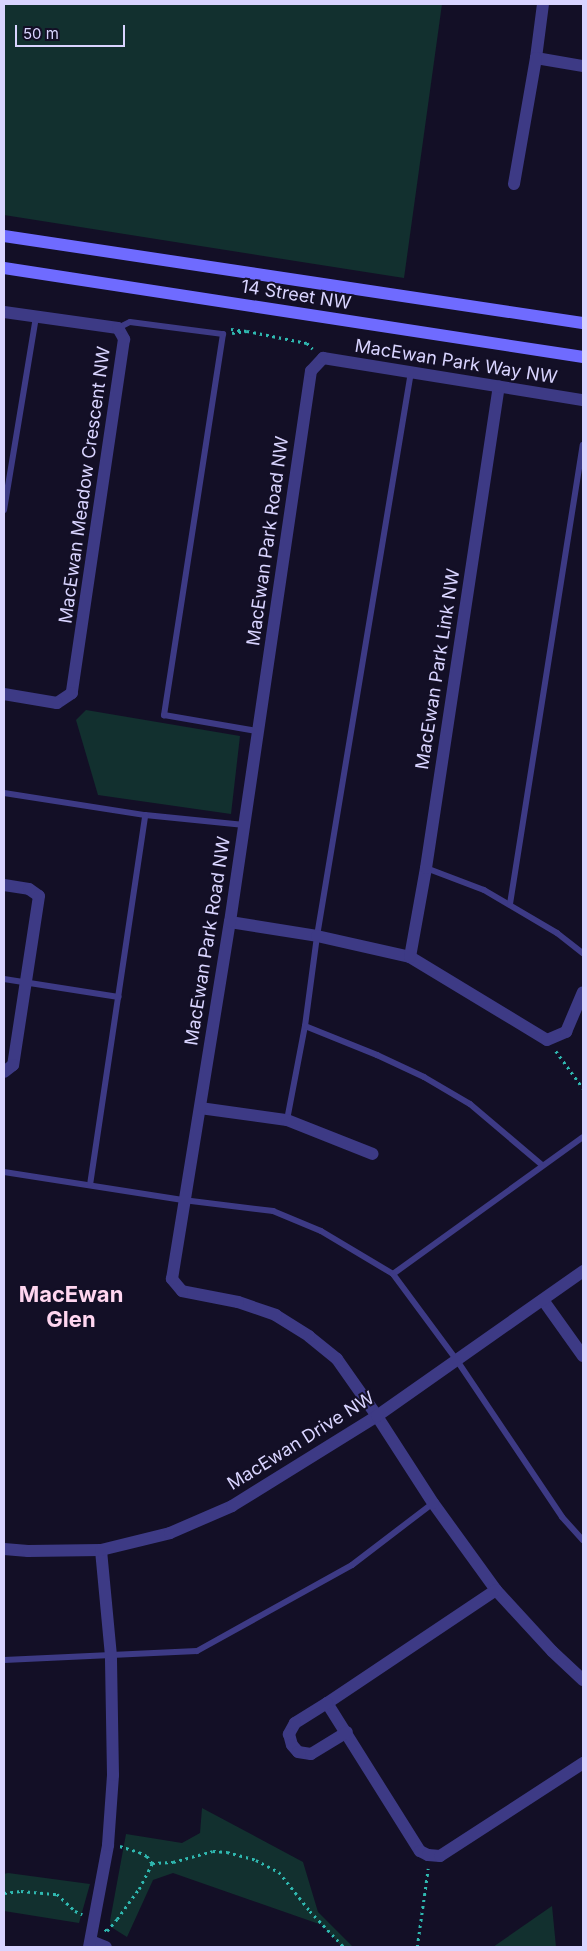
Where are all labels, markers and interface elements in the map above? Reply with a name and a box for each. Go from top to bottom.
scale bar [18,15,128,47]
text: 50 m [23,24,59,43]
street label: 14 Street NW [239,276,353,314]
street label: MacEwan Park Way NW [353,335,559,389]
street label: MacEwan Meadow Crescent NW [55,345,115,625]
street label: MacEwan Park Road NW [243,435,293,647]
street label: MacEwan Park Link NW [411,567,465,771]
street label: MacEwan Park Road NW [181,835,235,1047]
district label: MacEwan Glen [19,1281,123,1332]
street label: MacEwan Drive NW [224,1387,378,1495]

